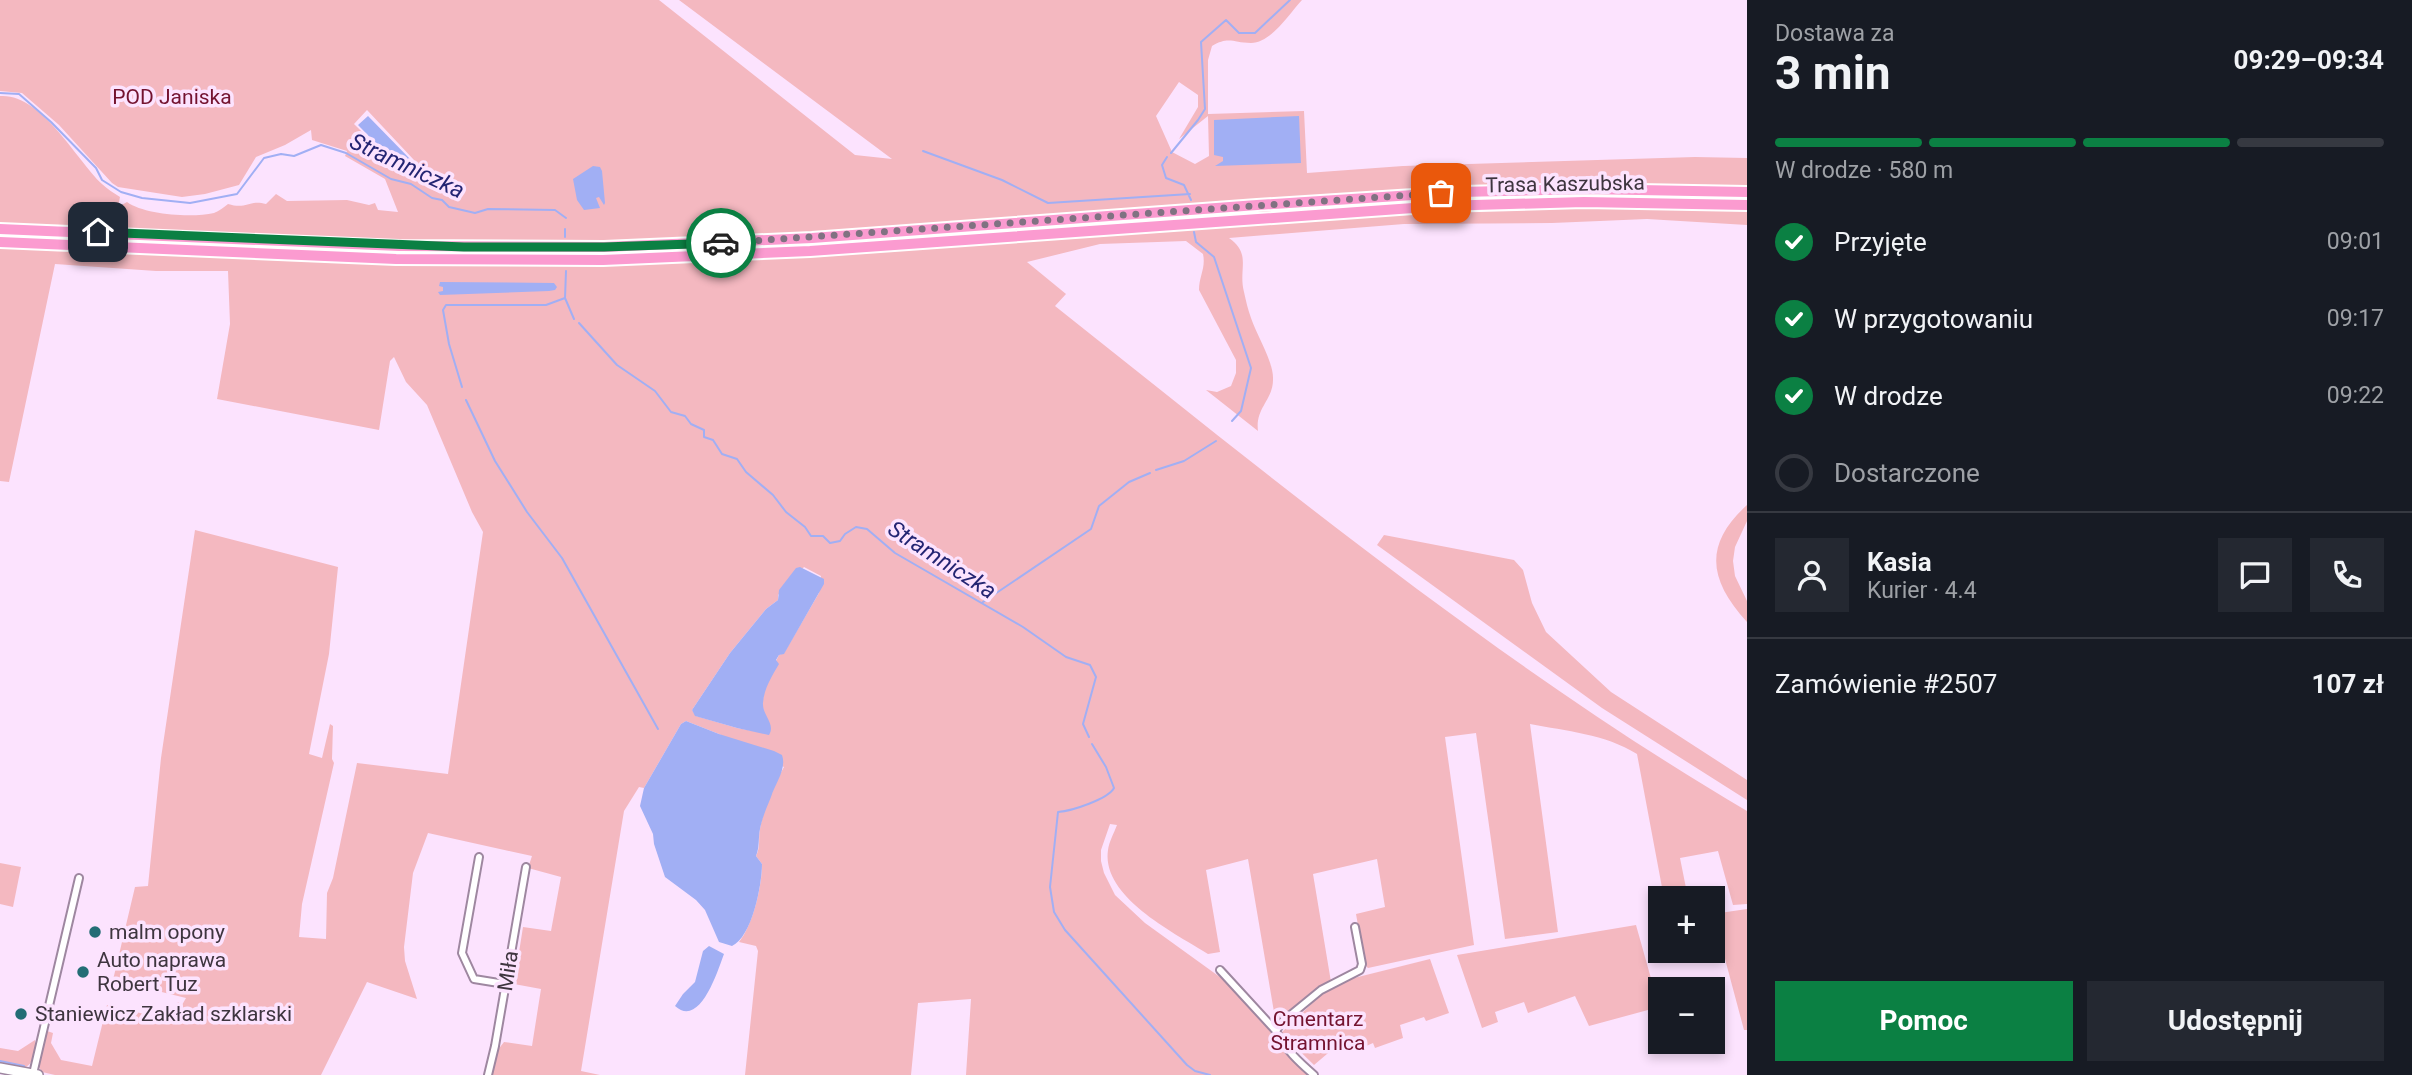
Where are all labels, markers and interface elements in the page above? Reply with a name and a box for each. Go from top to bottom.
text: Dostawa za [1775,20,1895,47]
text: 09:29–09:34 [2234,45,2384,75]
text: 3 min [1775,46,1891,100]
park label: POD Janiska [112,85,232,109]
water label: Stramniczka [345,128,469,204]
text: W drodze · 580 m [1775,157,1953,184]
pin [1411,163,1471,223]
street label: Trasa Kaszubska [1485,171,1645,197]
icon: bag [1422,174,1460,212]
pin [68,202,128,262]
courier [686,208,756,278]
icon: home [79,213,117,251]
icon: check [1775,223,1813,261]
icon: car [702,224,740,262]
text: Przyjęte [1834,227,1927,257]
text: 09:01 [2327,228,2384,255]
icon: check [1775,300,1813,338]
text: W przygotowaniu [1834,304,2033,334]
text: 09:17 [2327,305,2384,332]
icon: check [1775,377,1813,415]
text: W drodze [1834,381,1943,411]
text: 09:22 [2327,382,2384,409]
text: Dostarczone [1834,458,1980,488]
water label: Stramniczka [883,515,1001,605]
button: person [1775,538,1849,612]
button: chat [2218,538,2292,612]
button: phone [2310,538,2384,612]
text: Kasia [1867,547,1932,577]
text: Kurier · 4.4 [1867,577,1977,604]
text: Zamówienie #2507 [1775,669,1997,699]
text: 107 zł [2312,669,2384,699]
map controls [1648,886,1725,1054]
button: + [1648,886,1725,963]
place label: malm opony [109,920,225,944]
marker: malm opony [87,924,103,940]
place label: Auto naprawa Robert Tuz [97,948,226,996]
street label: Miła [493,949,523,993]
marker: Auto naprawa Robert Tuz [75,964,91,980]
button: − [1648,977,1725,1054]
button: Pomoc [1775,981,2073,1061]
button: Udostępnij [2087,981,2384,1061]
place label: Staniewicz Zakład szklarski [35,1002,292,1026]
marker: Staniewicz Zakład szklarski [13,1006,29,1022]
park label: Cmentarz Stramnica [1270,1007,1366,1055]

